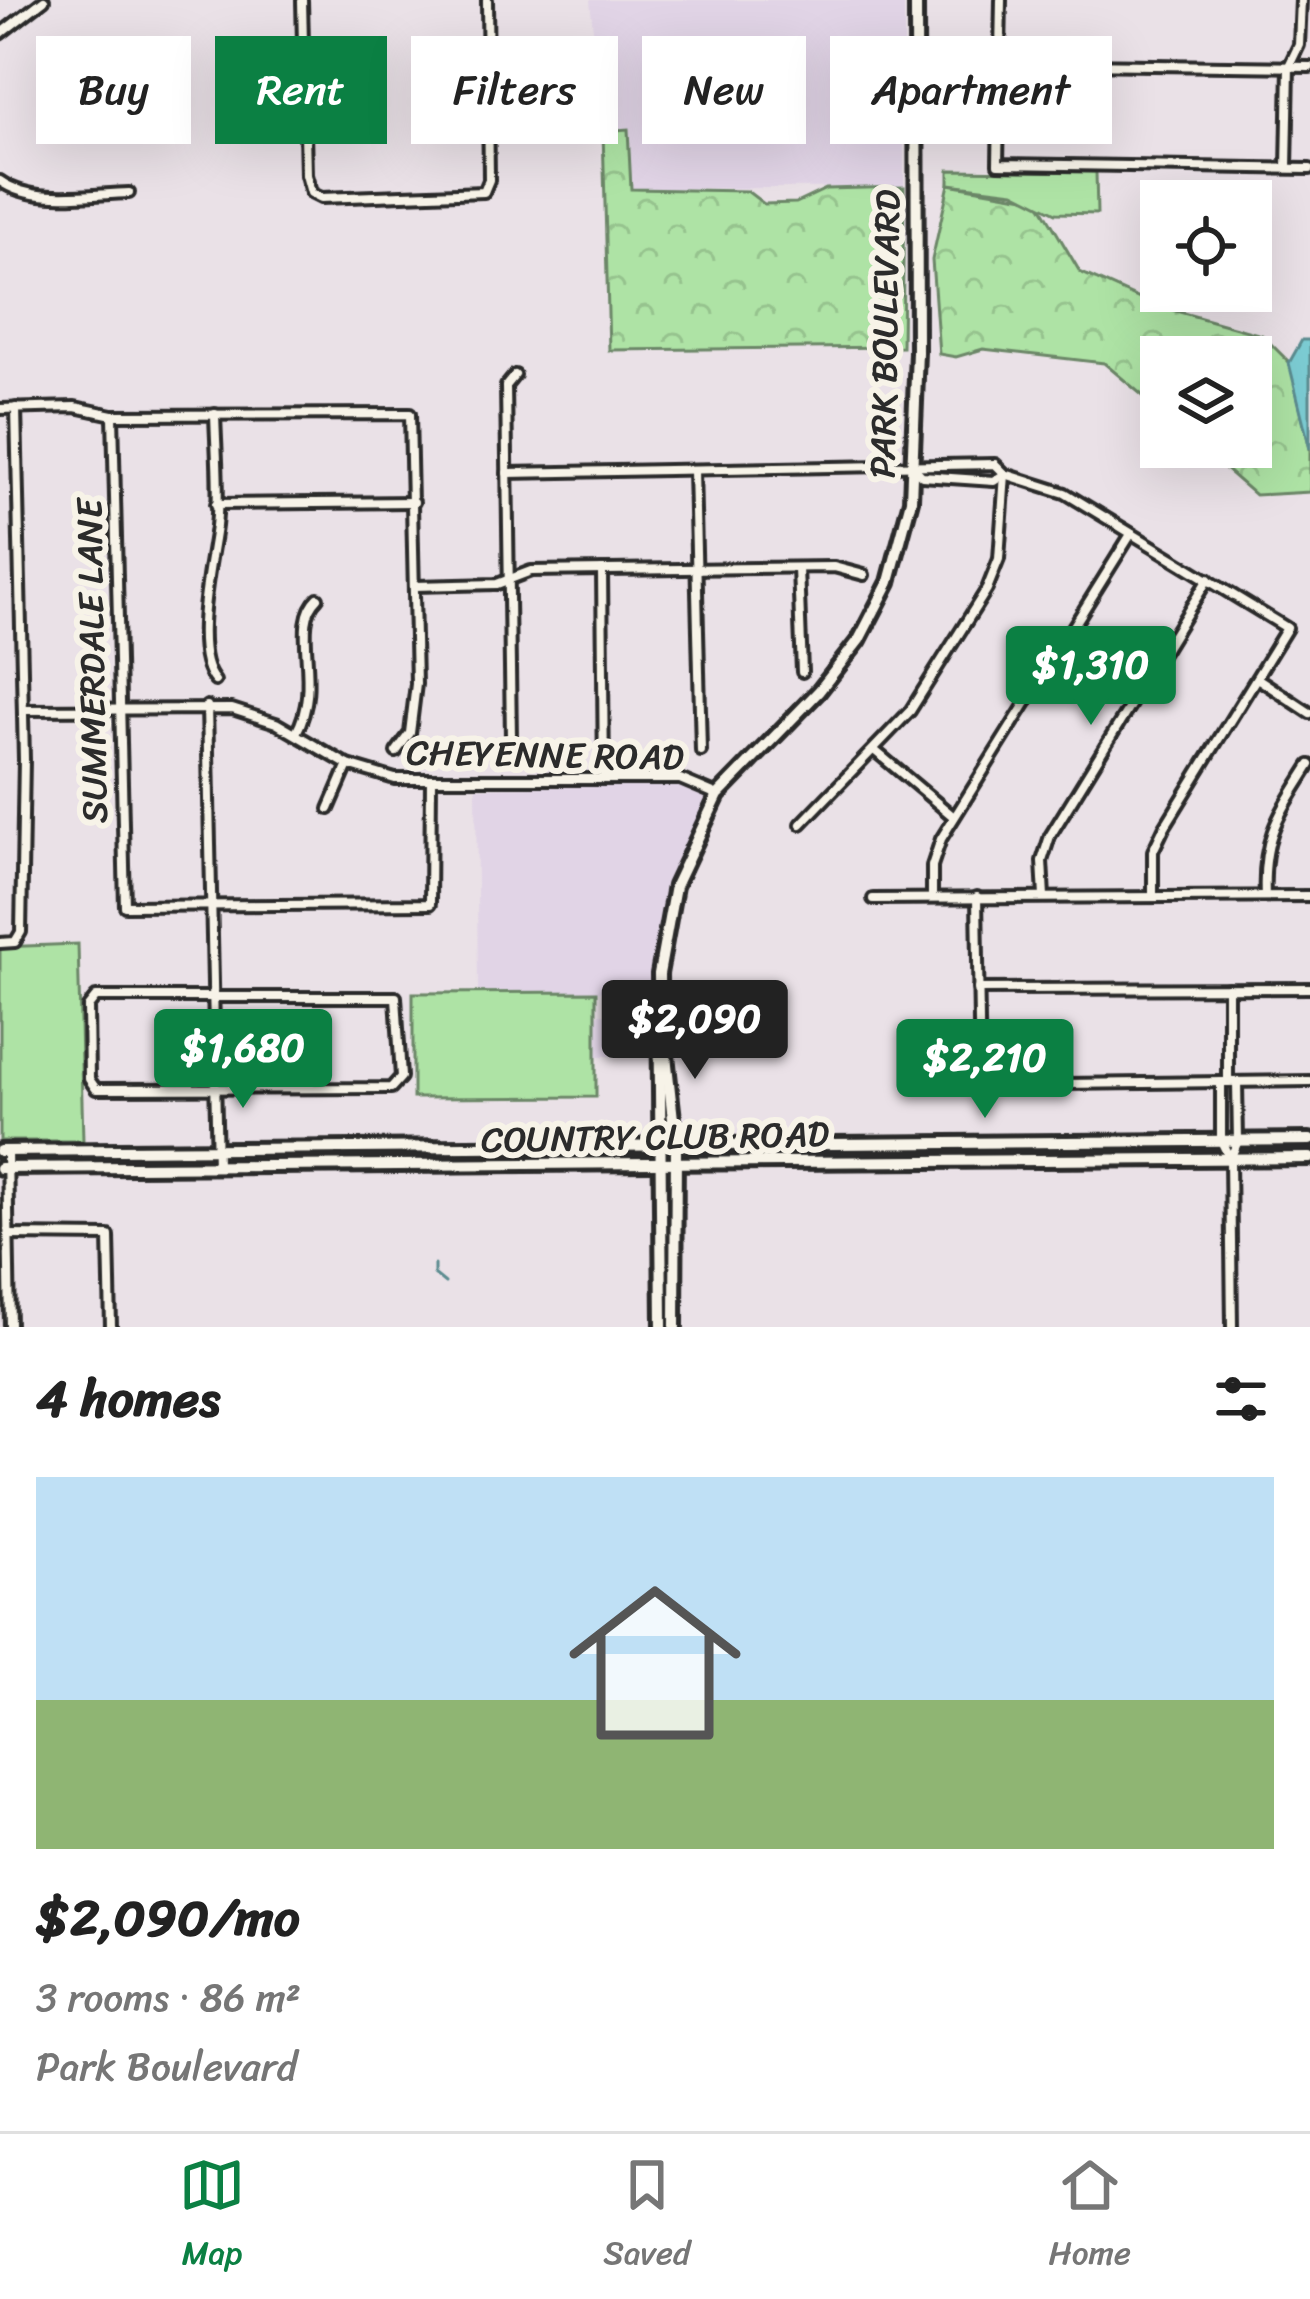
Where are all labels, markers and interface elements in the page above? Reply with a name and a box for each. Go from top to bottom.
chip: Buy [36,36,191,144]
chip: Rent [215,36,387,144]
chip: Filters [411,36,618,144]
chip: New [642,36,806,144]
chip: Apartment [830,36,1112,144]
map controls [1140,180,1272,468]
button: locate [1140,180,1272,312]
street label: PARK BOULEVARD [850,189,920,479]
button: layers [1140,336,1272,468]
street label: SUMMERDALE LANE [57,496,127,824]
pin: $1,310 [993,626,1189,728]
text: $1,310 [1033,630,1149,699]
street label: CHEYENNE ROAD [406,721,685,789]
pin: $2,090 [597,980,793,1082]
text: $2,090 [629,984,761,1053]
pin: $1,680 [145,1009,341,1111]
text: $1,680 [181,1013,305,1082]
pin: $2,210 [887,1019,1083,1121]
text: $2,210 [923,1023,1047,1092]
street label: COUNTRY CLUB ROAD [481,1102,830,1172]
text: 4 homes [36,1354,220,1444]
icon: filters [1208,1366,1274,1432]
icon: home [547,1555,763,1771]
text: $2,090/mo [36,1873,300,1963]
text: 3 rooms · 86 m² [36,1963,301,2032]
text: Park Boulevard [36,2032,297,2101]
tab: Map [179,2152,245,2282]
tab: Saved [603,2152,690,2282]
tab: Home [1048,2152,1131,2282]

